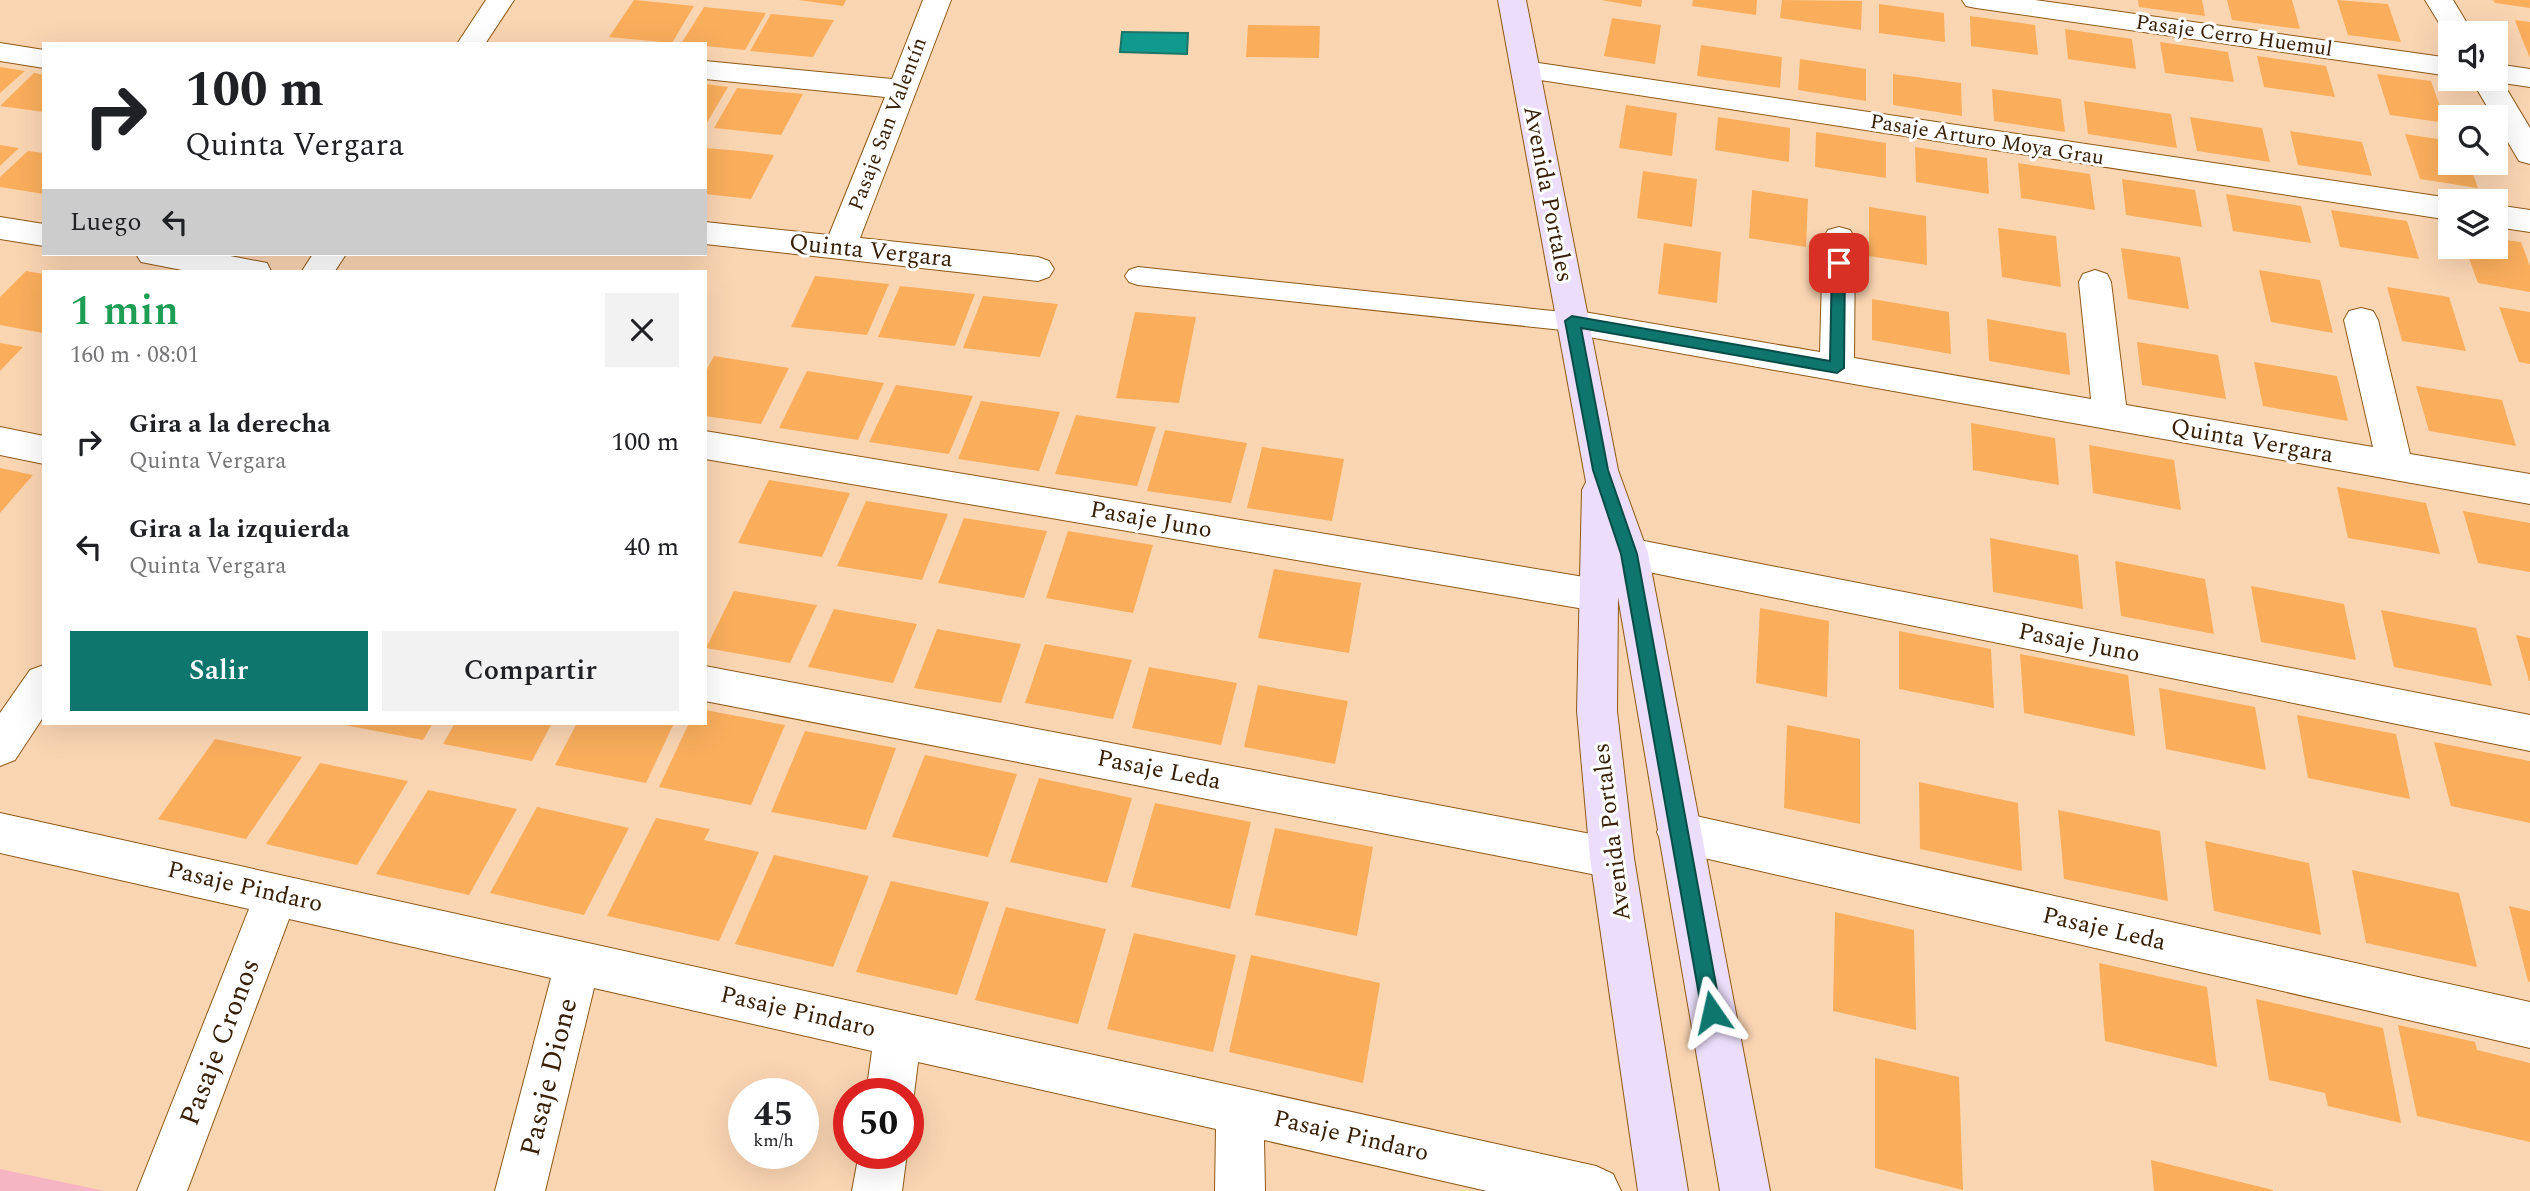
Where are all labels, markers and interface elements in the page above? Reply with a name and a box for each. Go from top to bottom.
street label: Pasaje Cerro Huemul [2134,6,2334,66]
map controls [2438,21,2508,259]
button: sound [2438,21,2508,91]
street label: Pasaje San Valentín [840,33,936,215]
text: 100 m [185,53,324,128]
icon: right [70,70,161,161]
street label: Avenida Portales [1513,103,1583,285]
button: search [2438,105,2508,175]
street label: Pasaje Arturo Moya Grau [1868,106,2107,174]
text: Quinta Vergara [185,121,404,170]
button: layers [2438,189,2508,259]
text: Luego [70,202,142,242]
icon: left [156,203,194,241]
street label: Quinta Vergara [787,225,955,278]
pin [1809,233,1869,293]
icon: arrive [1820,244,1858,282]
text: 1 min [70,280,179,343]
button: close [605,293,679,367]
text: 160 m · 08:01 [70,338,199,373]
text: Gira a la derecha [129,404,331,444]
street label: Quinta Vergara [2168,409,2336,473]
text: 100 m [611,422,679,462]
icon: right [70,423,108,461]
text: Quinta Vergara [129,444,287,479]
street label: Pasaje Juno [1087,492,1215,548]
text: Gira a la izquierda [129,509,350,549]
text: 40 m [624,527,679,567]
icon: left [70,528,108,566]
text: Quinta Vergara [129,549,287,584]
street label: Pasaje Juno [2015,614,2143,672]
button: Salir [70,631,368,711]
button: Compartir [382,631,679,711]
street label: Pasaje Leda [1094,740,1224,800]
street label: Avenida Portales [1583,741,1641,923]
street label: Pasaje Pindaro [164,852,326,922]
street label: Pasaje Leda [2039,897,2170,961]
street label: Pasaje Cronos [168,952,272,1132]
position arrow [1675,975,1749,1049]
street label: Pasaje Pindaro [717,977,879,1047]
street label: Pasaje Dione [509,993,589,1161]
speed limit sign: 50 [833,1078,924,1169]
text: 45 [754,1088,793,1141]
street label: Pasaje Pindaro [1270,1101,1432,1171]
text: km/h [753,1127,794,1154]

